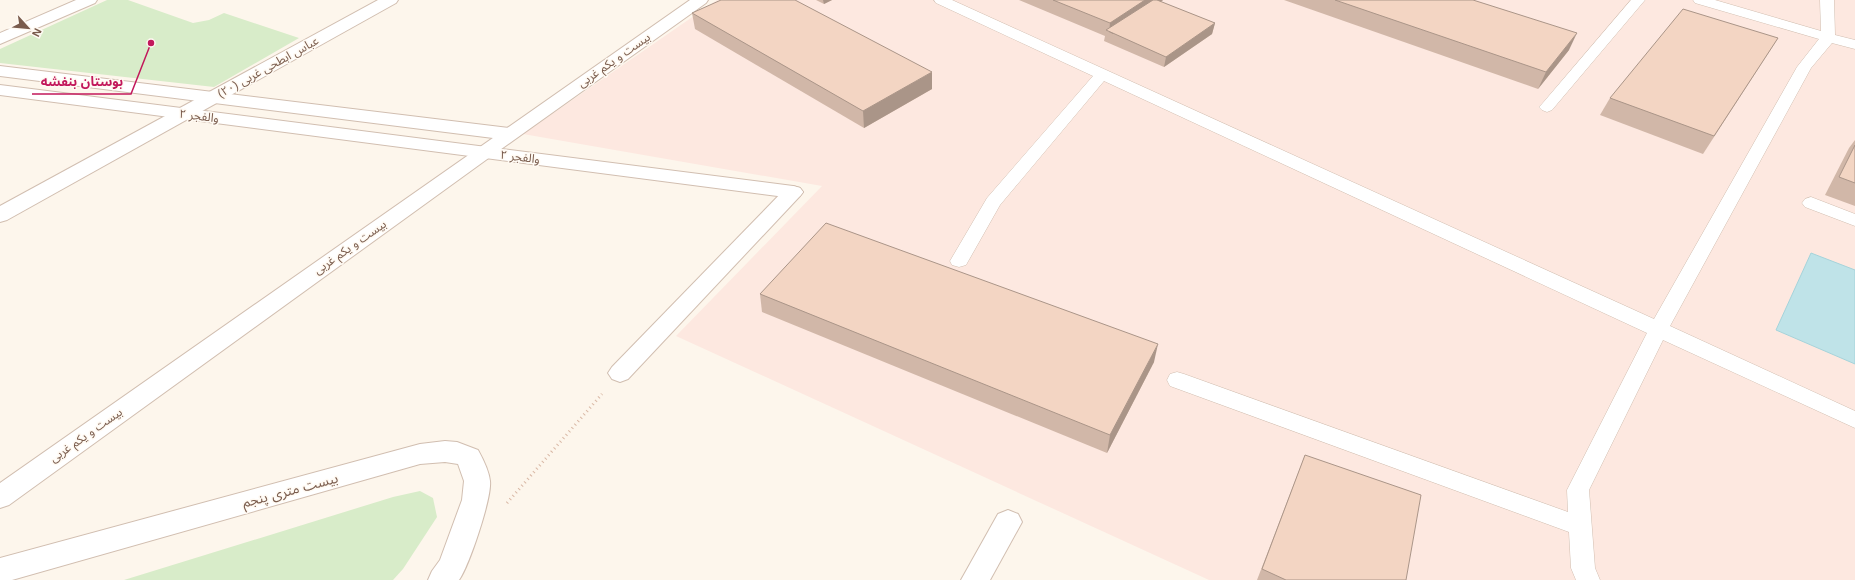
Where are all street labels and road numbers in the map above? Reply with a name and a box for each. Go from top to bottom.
street label: بیست و یکم غربی [575,30,654,92]
street label: عباس ابطحی غربی (۲۰) [215,33,321,101]
street label: والفجر ۲ [178,107,220,125]
street label: والفجر ۲ [499,148,541,166]
street label: بیست و یکم غربی [311,217,390,279]
street label: بیست و یکم غربی [47,405,126,467]
street label: بیست متری پنجم [240,469,341,513]

